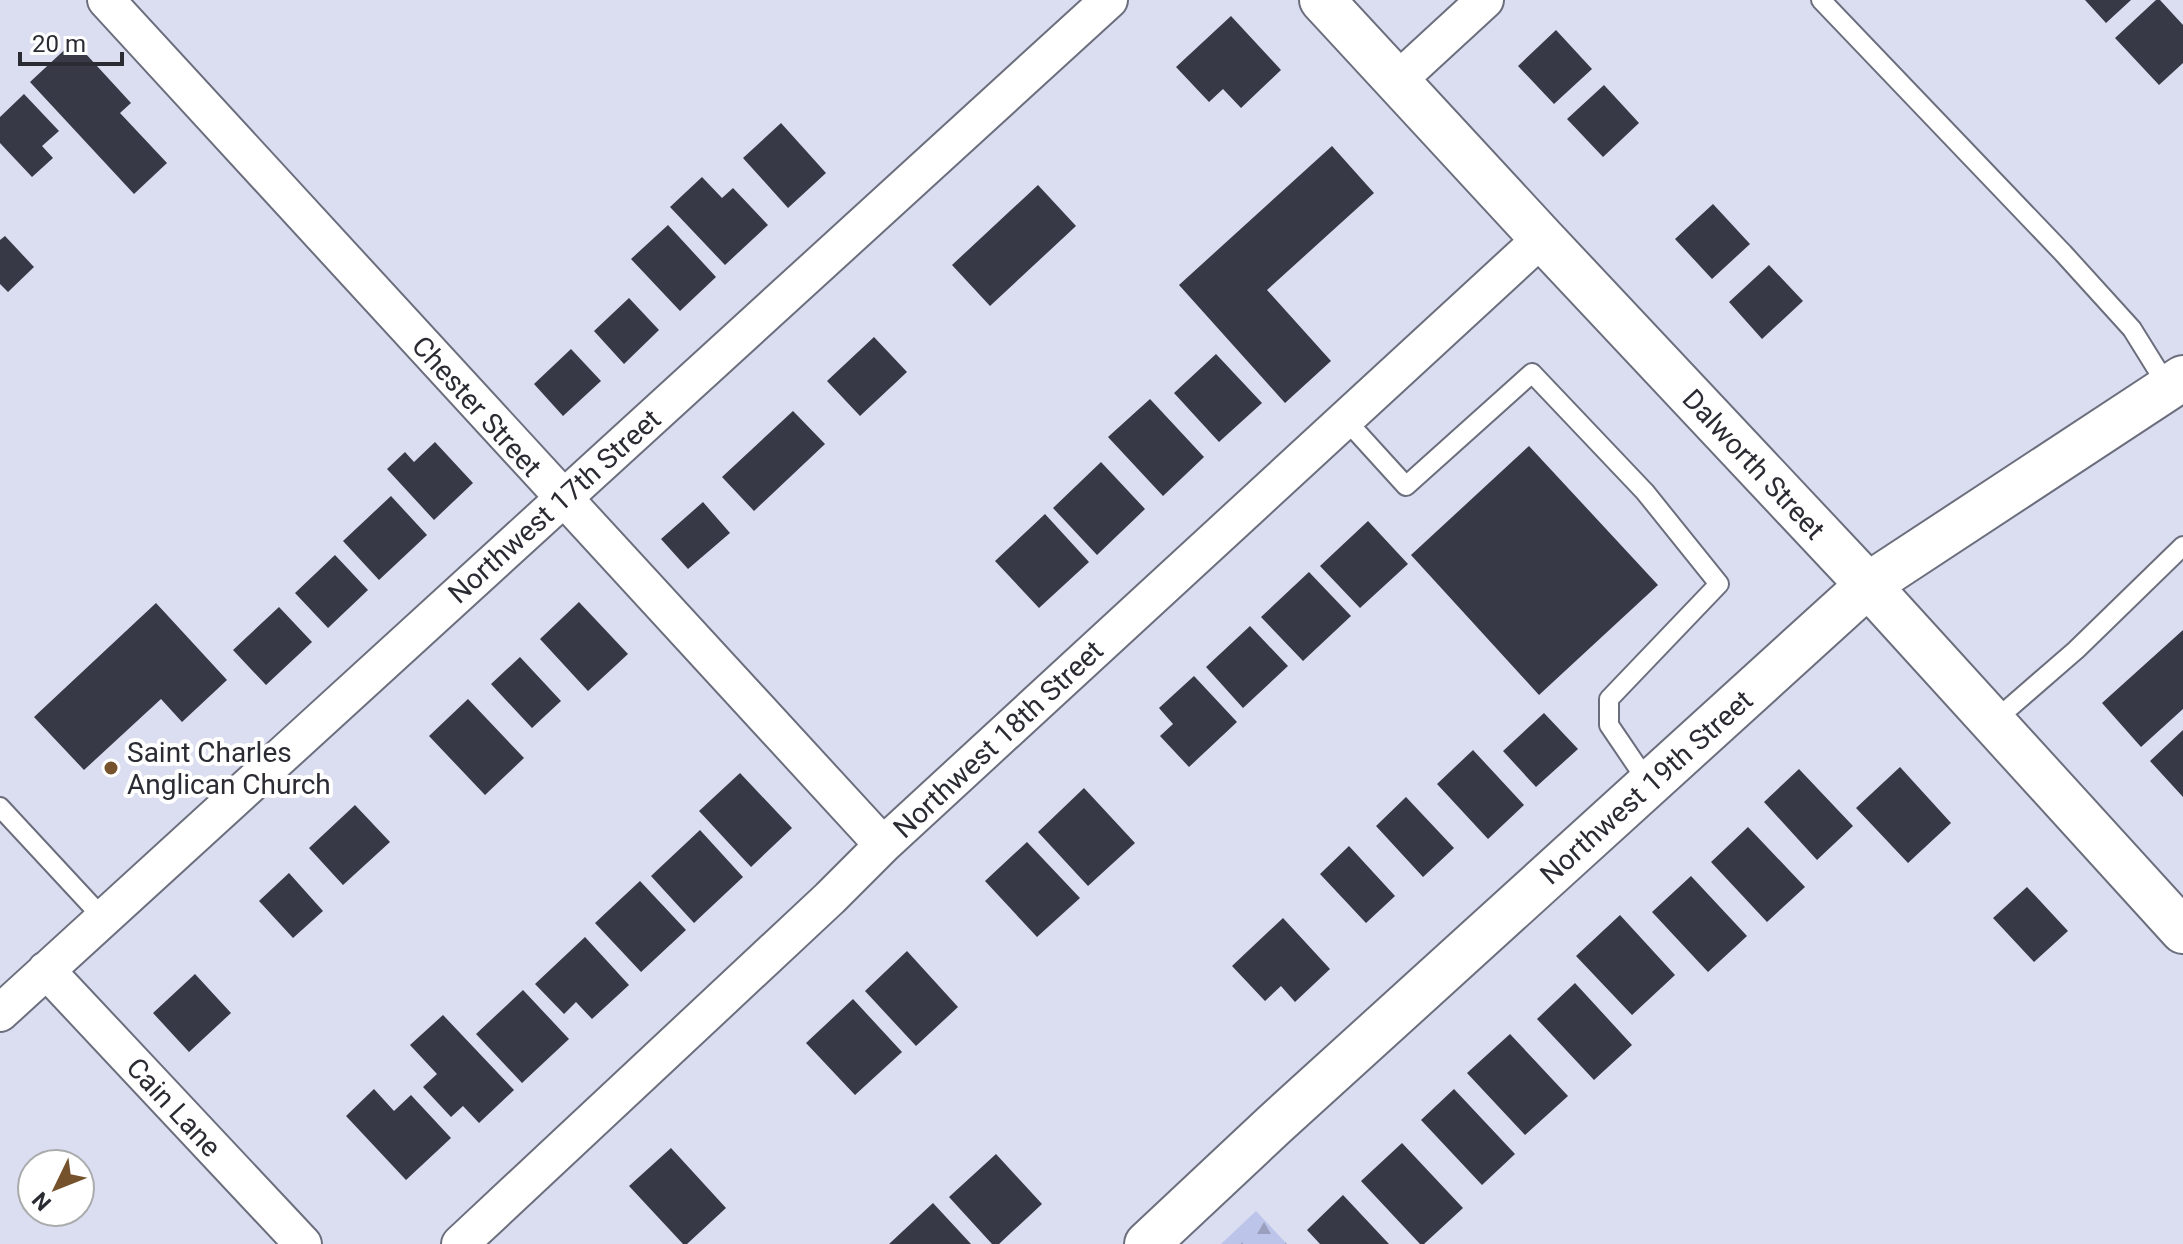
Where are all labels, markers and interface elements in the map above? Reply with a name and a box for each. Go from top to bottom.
scale bar [20,16,122,66]
text: 20 m [32,30,86,58]
street label: Chester Street [405,329,548,483]
street label: Dalworth Street [1676,383,1832,546]
street label: Northwest 17th Street [441,402,667,610]
street label: Northwest 18th Street [887,634,1110,845]
street label: Northwest 19th Street [1533,683,1759,891]
place label: Saint Charles Anglican Church [127,736,331,801]
marker: Saint Charles Anglican Church [102,759,120,777]
street label: Cain Lane [120,1051,228,1164]
north arrow [16,1148,96,1228]
text: N [27,1187,56,1216]

